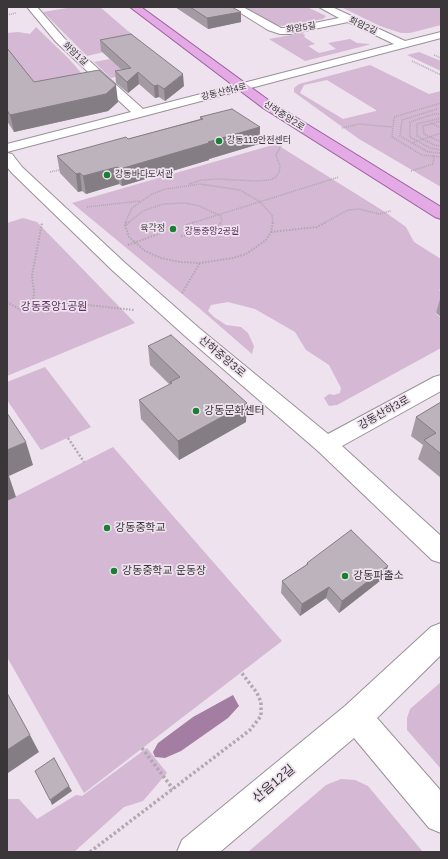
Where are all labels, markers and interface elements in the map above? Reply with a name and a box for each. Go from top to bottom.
street label: 화암2길 [347,15,379,37]
street label: 화암5길 [285,20,317,36]
street label: 화암1길 [60,40,90,68]
street label: 강동산하4로 [200,81,248,103]
street label: 산하중앙2로 [262,99,306,133]
marker: 강동119안전센터 [214,136,224,146]
place label: 강동119안전센터 [227,136,291,146]
marker: 강동바다도서관 [102,170,112,180]
place label: 강동바다도서관 [115,170,173,180]
place label: 육각정 [140,224,165,234]
marker: 육각정 [168,224,178,234]
park label: 강동중앙2공원 [185,227,239,237]
park label: 강동중앙1공원 [21,300,87,314]
street label: 산하중앙3로 [196,334,248,380]
street label: 강동산하3로 [356,393,412,433]
place label: 강동문화센터 [204,404,265,418]
marker: 강동문화센터 [191,406,201,416]
place label: 강동중학교 [115,521,166,535]
marker: 강동중학교 [102,523,112,533]
place label: 강동중학교 운동장 [122,564,206,578]
marker: 강동중학교 운동장 [109,566,119,576]
place label: 강동파출소 [353,569,404,583]
marker: 강동파출소 [340,571,350,581]
street label: 산음12길 [250,762,298,806]

